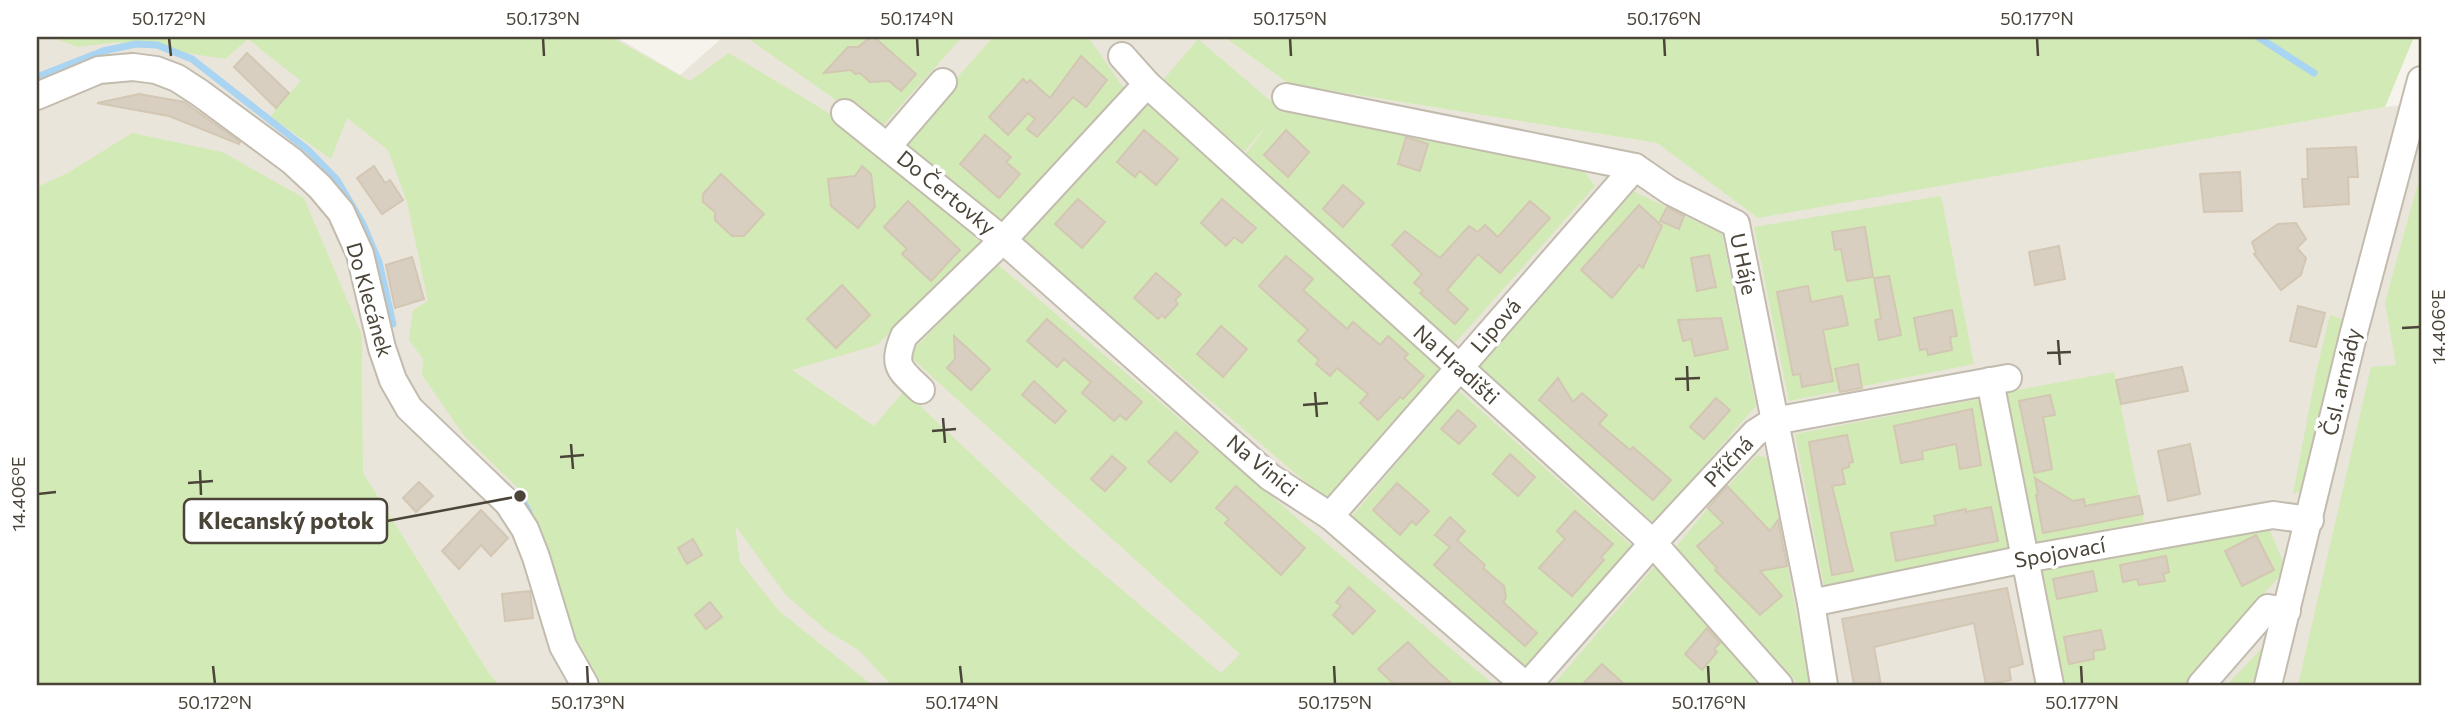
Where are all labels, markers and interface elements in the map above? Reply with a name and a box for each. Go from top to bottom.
text: 50.172°N [132,7,206,29]
text: 50.173°N [506,7,580,29]
text: 50.174°N [880,7,954,29]
text: 50.175°N [1253,7,1327,29]
text: 50.176°N [1627,7,1701,29]
text: 50.177°N [2000,7,2074,29]
street label: Do Čertovky [893,145,1001,239]
street label: U Háje [1726,231,1763,297]
street label: Do Klecánek [342,239,399,360]
text: 14.406°E [2427,290,2449,364]
street label: Lipová [1465,293,1525,357]
street label: Na Hradišti [1409,319,1505,409]
street label: Čsl. armády [2316,325,2365,438]
street label: Na Vinici [1222,429,1303,501]
street label: Příčná [1698,430,1758,492]
text: 14.406°E [7,457,29,531]
callout: Klecanský potok [184,499,387,543]
text: Klecanský potok [198,506,374,534]
street label: Spojovací [2012,531,2108,572]
text: 50.172°N [178,691,252,713]
text: 50.173°N [551,691,625,713]
text: 50.174°N [925,691,999,713]
text: 50.175°N [1298,691,1372,713]
text: 50.176°N [1672,691,1746,713]
text: 50.177°N [2045,691,2119,713]

